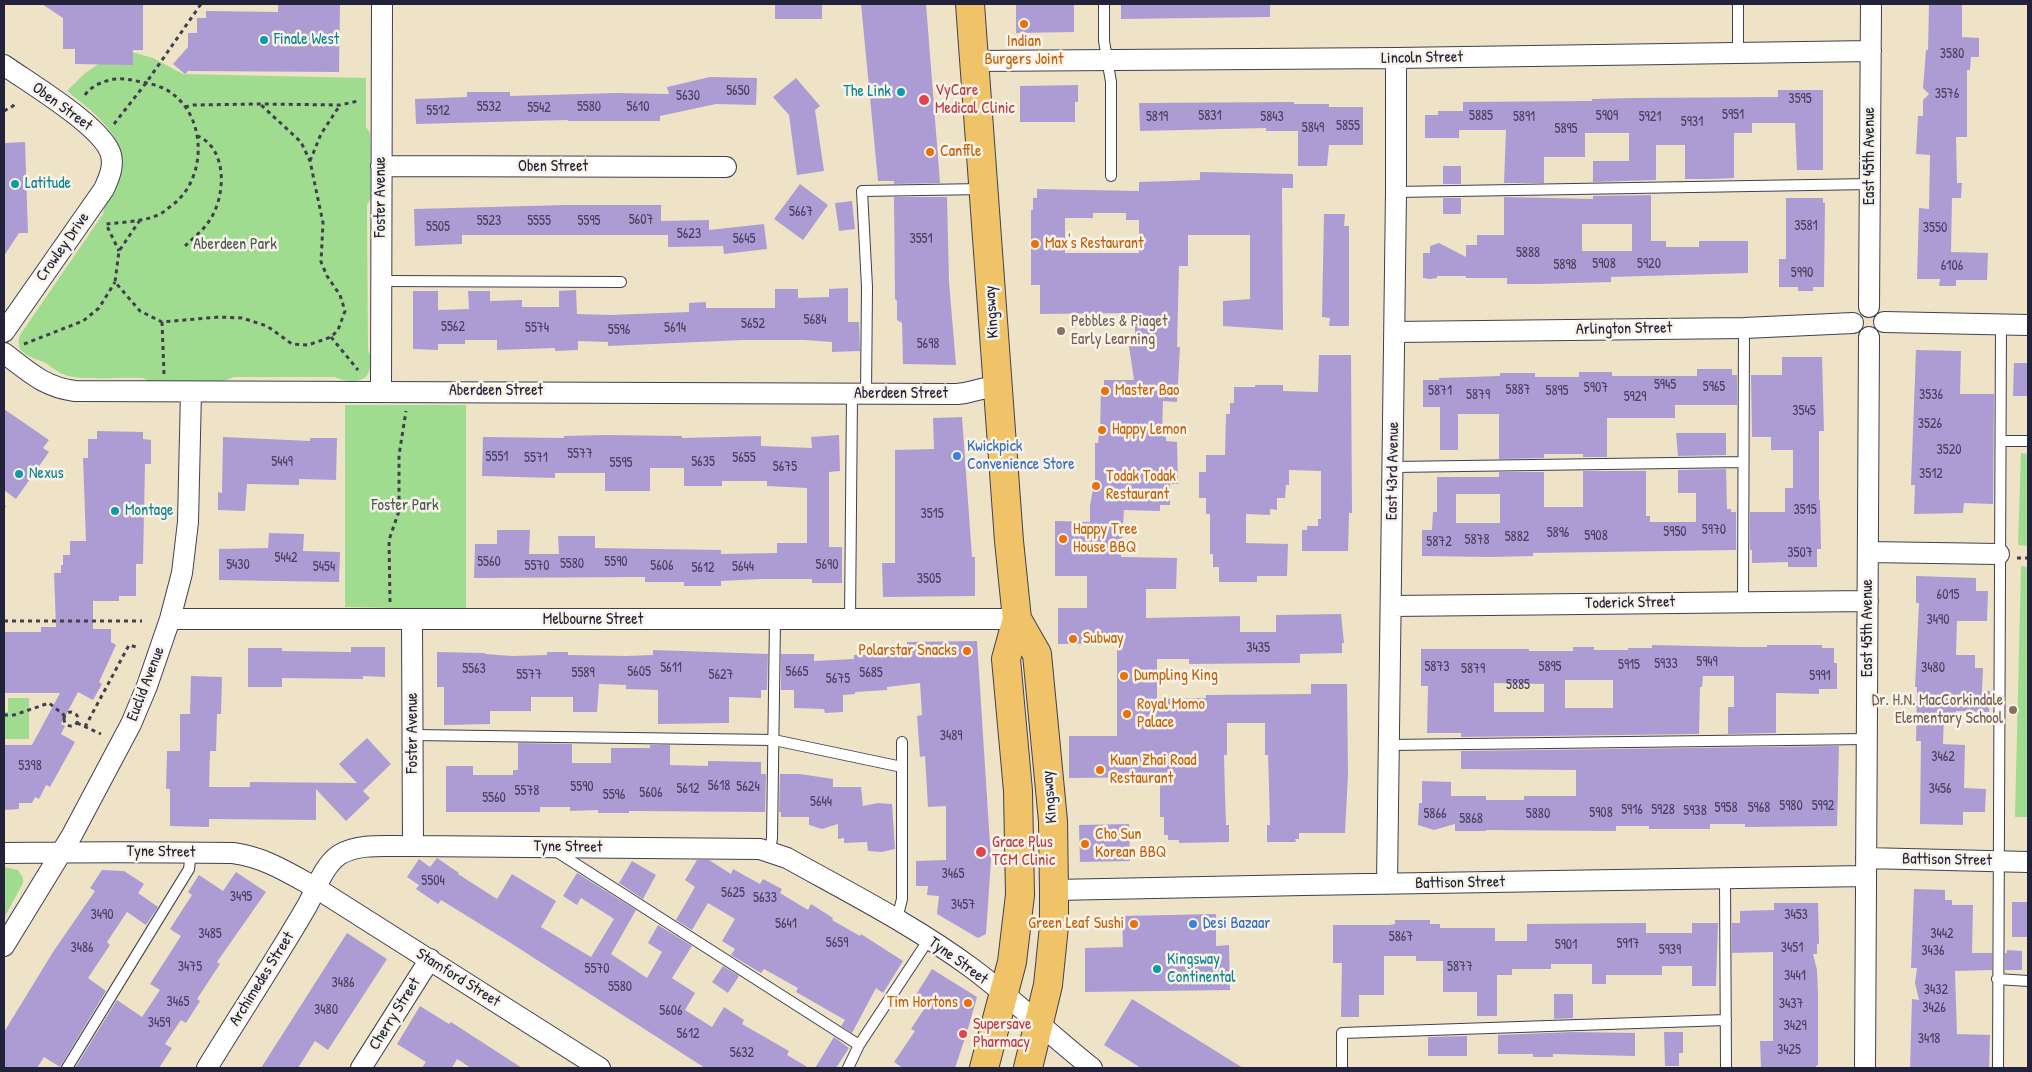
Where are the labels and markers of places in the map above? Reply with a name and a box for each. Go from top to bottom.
marker: Indian Burgers Joint [1018,18,1030,30]
place label: Finale West [274,30,339,50]
place label: Indian Burgers Joint [985,32,1063,70]
marker: Finale West [258,34,270,46]
place label: VyCare Medical Clinic [935,81,1015,119]
place label: The Link [843,82,891,102]
marker: The Link [895,86,907,98]
marker: VyCare Medical Clinic [917,93,931,107]
place label: Canffle [940,142,981,162]
marker: Canffle [924,146,936,158]
place label: Latitude [25,174,71,194]
marker: Latitude [9,178,21,190]
place label: Max's Restaurant [1045,234,1144,254]
marker: Max's Restaurant [1029,238,1041,250]
place label: Pebbles & Piaget Early Learning [1071,312,1167,350]
marker: Pebbles & Piaget Early Learning [1055,325,1067,337]
place label: Master Bao [1115,381,1179,401]
marker: Master Bao [1099,385,1111,397]
place label: Happy Lemon [1112,420,1187,440]
marker: Happy Lemon [1096,424,1108,436]
place label: Kwickpick Convenience Store [967,437,1075,475]
marker: Kwickpick Convenience Store [951,450,963,462]
place label: Nexus [29,464,64,484]
place label: Todak Todak Restaurant [1106,467,1176,505]
marker: Nexus [13,468,25,480]
marker: Todak Todak Restaurant [1090,480,1102,492]
place label: Montage [125,501,173,521]
marker: Montage [109,505,121,517]
place label: Happy Tree House BBQ [1073,520,1137,558]
marker: Happy Tree House BBQ [1057,533,1069,545]
place label: Subway [1083,629,1124,649]
marker: Subway [1067,633,1079,645]
place label: Polarstar Snacks [859,641,957,661]
marker: Polarstar Snacks [961,645,973,657]
place label: Dumpling King [1134,666,1218,686]
marker: Dumpling King [1118,670,1130,682]
place label: Dr. H.N. MacCorkindale Elementary School [1872,691,2003,729]
place label: Royal Momo Palace [1137,695,1205,733]
marker: Dr. H.N. MacCorkindale Elementary School [2007,704,2019,716]
marker: Royal Momo Palace [1121,708,1133,720]
place label: Kuan Zhai Road Restaurant [1110,751,1197,789]
marker: Kuan Zhai Road Restaurant [1094,764,1106,776]
place label: Cho Sun Korean BBQ [1095,825,1166,863]
place label: Grace Plus TCM Clinic [992,833,1055,871]
marker: Cho Sun Korean BBQ [1079,838,1091,850]
marker: Grace Plus TCM Clinic [974,845,988,859]
place label: Green Leaf Sushi [1028,914,1124,934]
place label: Desi Bazaar [1203,914,1270,934]
marker: Green Leaf Sushi [1128,918,1140,930]
marker: Desi Bazaar [1187,918,1199,930]
place label: Kingsway Continental [1167,950,1235,988]
marker: Kingsway Continental [1151,963,1163,975]
place label: Tim Hortons [887,993,958,1013]
marker: Tim Hortons [962,997,974,1009]
place label: Supersave Pharmacy [973,1015,1031,1053]
marker: Supersave Pharmacy [957,1028,969,1040]

